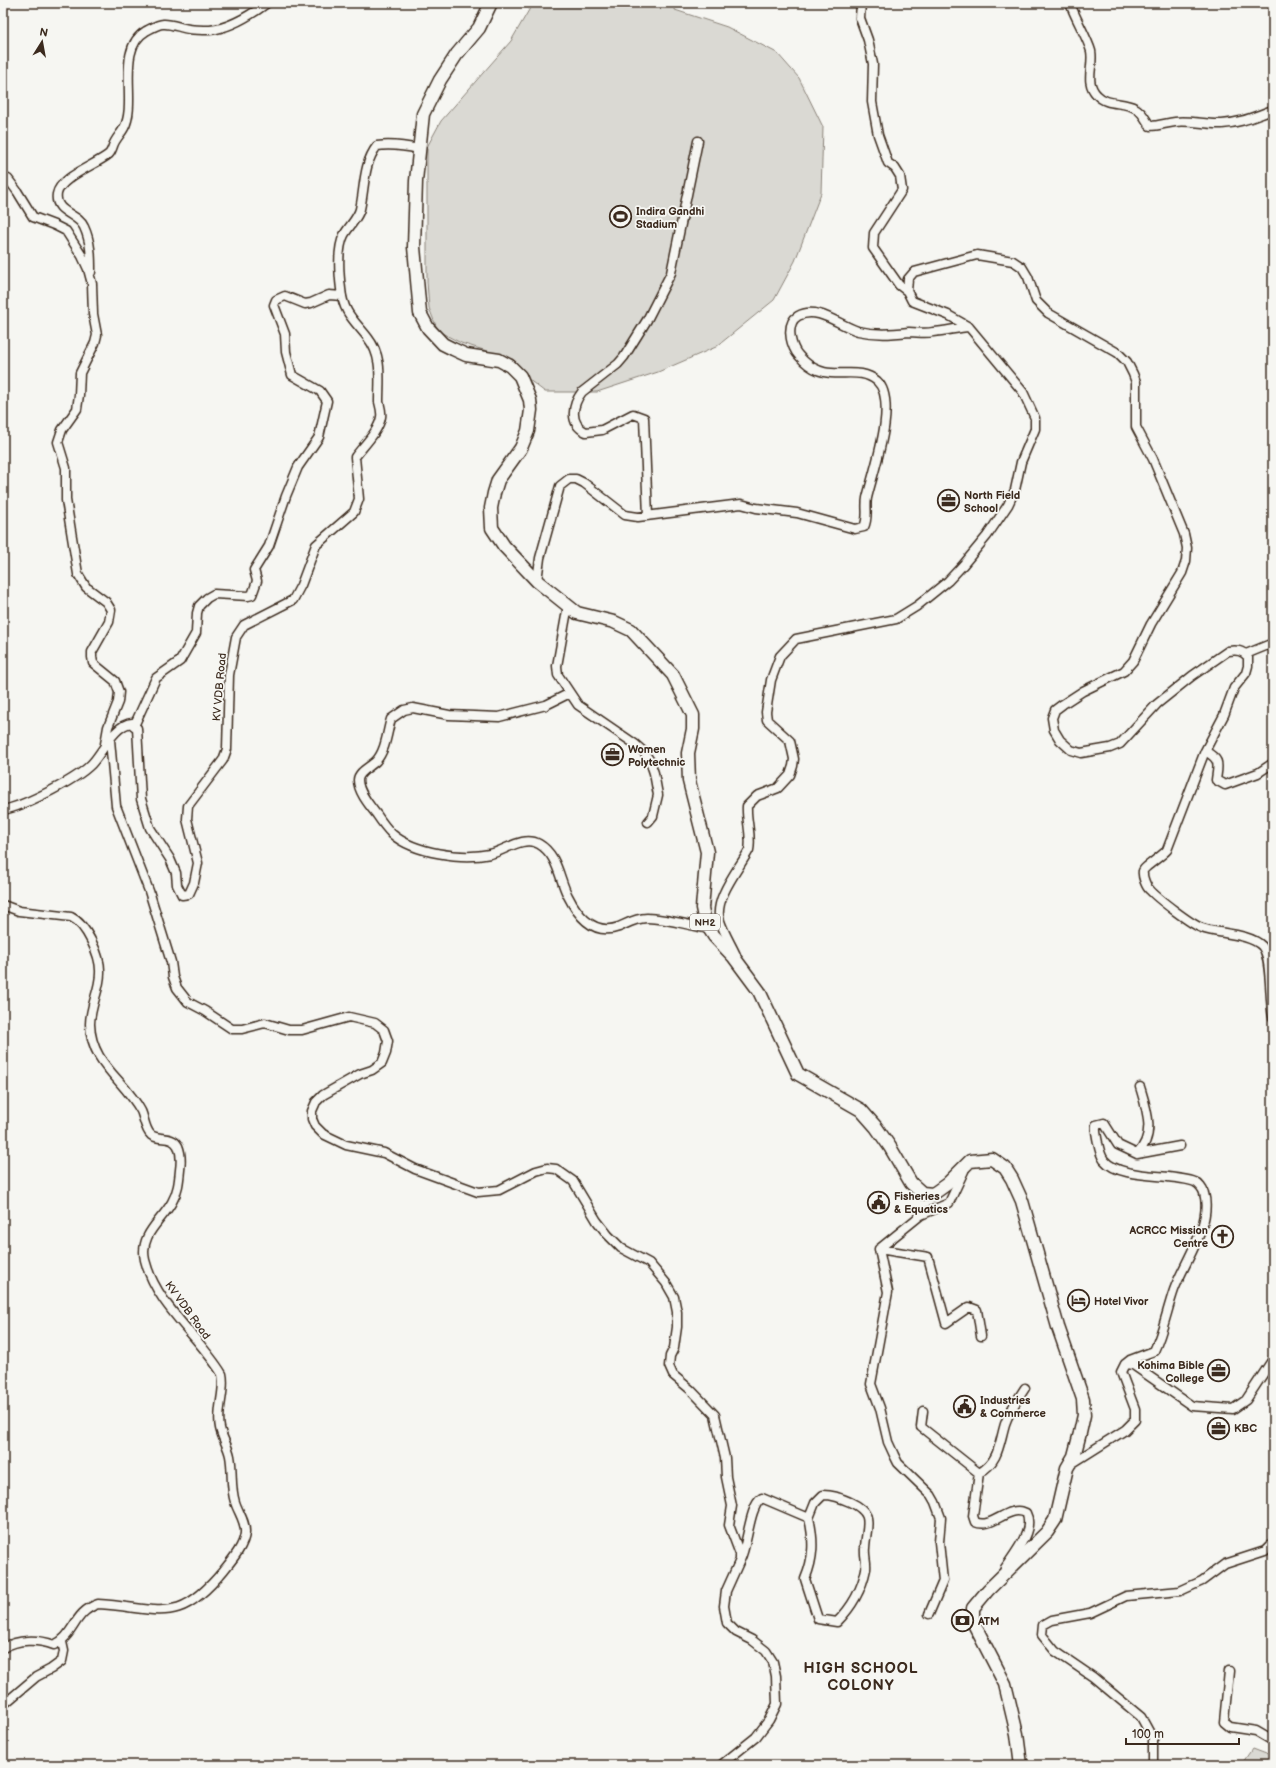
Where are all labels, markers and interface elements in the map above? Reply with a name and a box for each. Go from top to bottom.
north arrow [22,22,62,62]
text: N [39,26,49,40]
sports icon: Indira Gandhi Stadium [607,204,633,230]
place label: Indira Gandhi Stadium [636,205,704,231]
office icon: North Field School [936,488,962,514]
place label: North Field School [964,489,1020,515]
street label: KV VDB Road [210,652,229,722]
office icon: Women Polytechnic [599,742,625,768]
place label: Women Polytechnic [628,743,685,769]
road number: NH2 [690,914,720,930]
public building icon: Fisheries & Equatics [865,1189,891,1215]
place label: Fisheries & Equatics [894,1190,948,1216]
church icon: ACRCC Mission Centre [1210,1223,1236,1249]
place label: ACRCC Mission Centre [1128,1224,1208,1250]
street label: KV VDB Road [162,1279,213,1342]
hotel icon: Hotel Vivor [1066,1288,1092,1314]
place label: Hotel Vivor [1094,1295,1149,1308]
office icon: Kohima Bible College [1206,1358,1232,1384]
place label: Kohima Bible College [1137,1359,1204,1385]
public building icon: Industries & Commerce [952,1393,978,1419]
place label: Industries & Commerce [980,1394,1046,1420]
office icon: KBC [1206,1415,1232,1441]
place label: KBC [1234,1422,1257,1435]
bank icon: ATM [950,1608,976,1634]
place label: ATM [977,1615,999,1628]
district label: HIGH SCHOOL COLONY [804,1659,918,1695]
scale bar [1126,1720,1239,1746]
text: 100 m [1132,1727,1164,1742]

